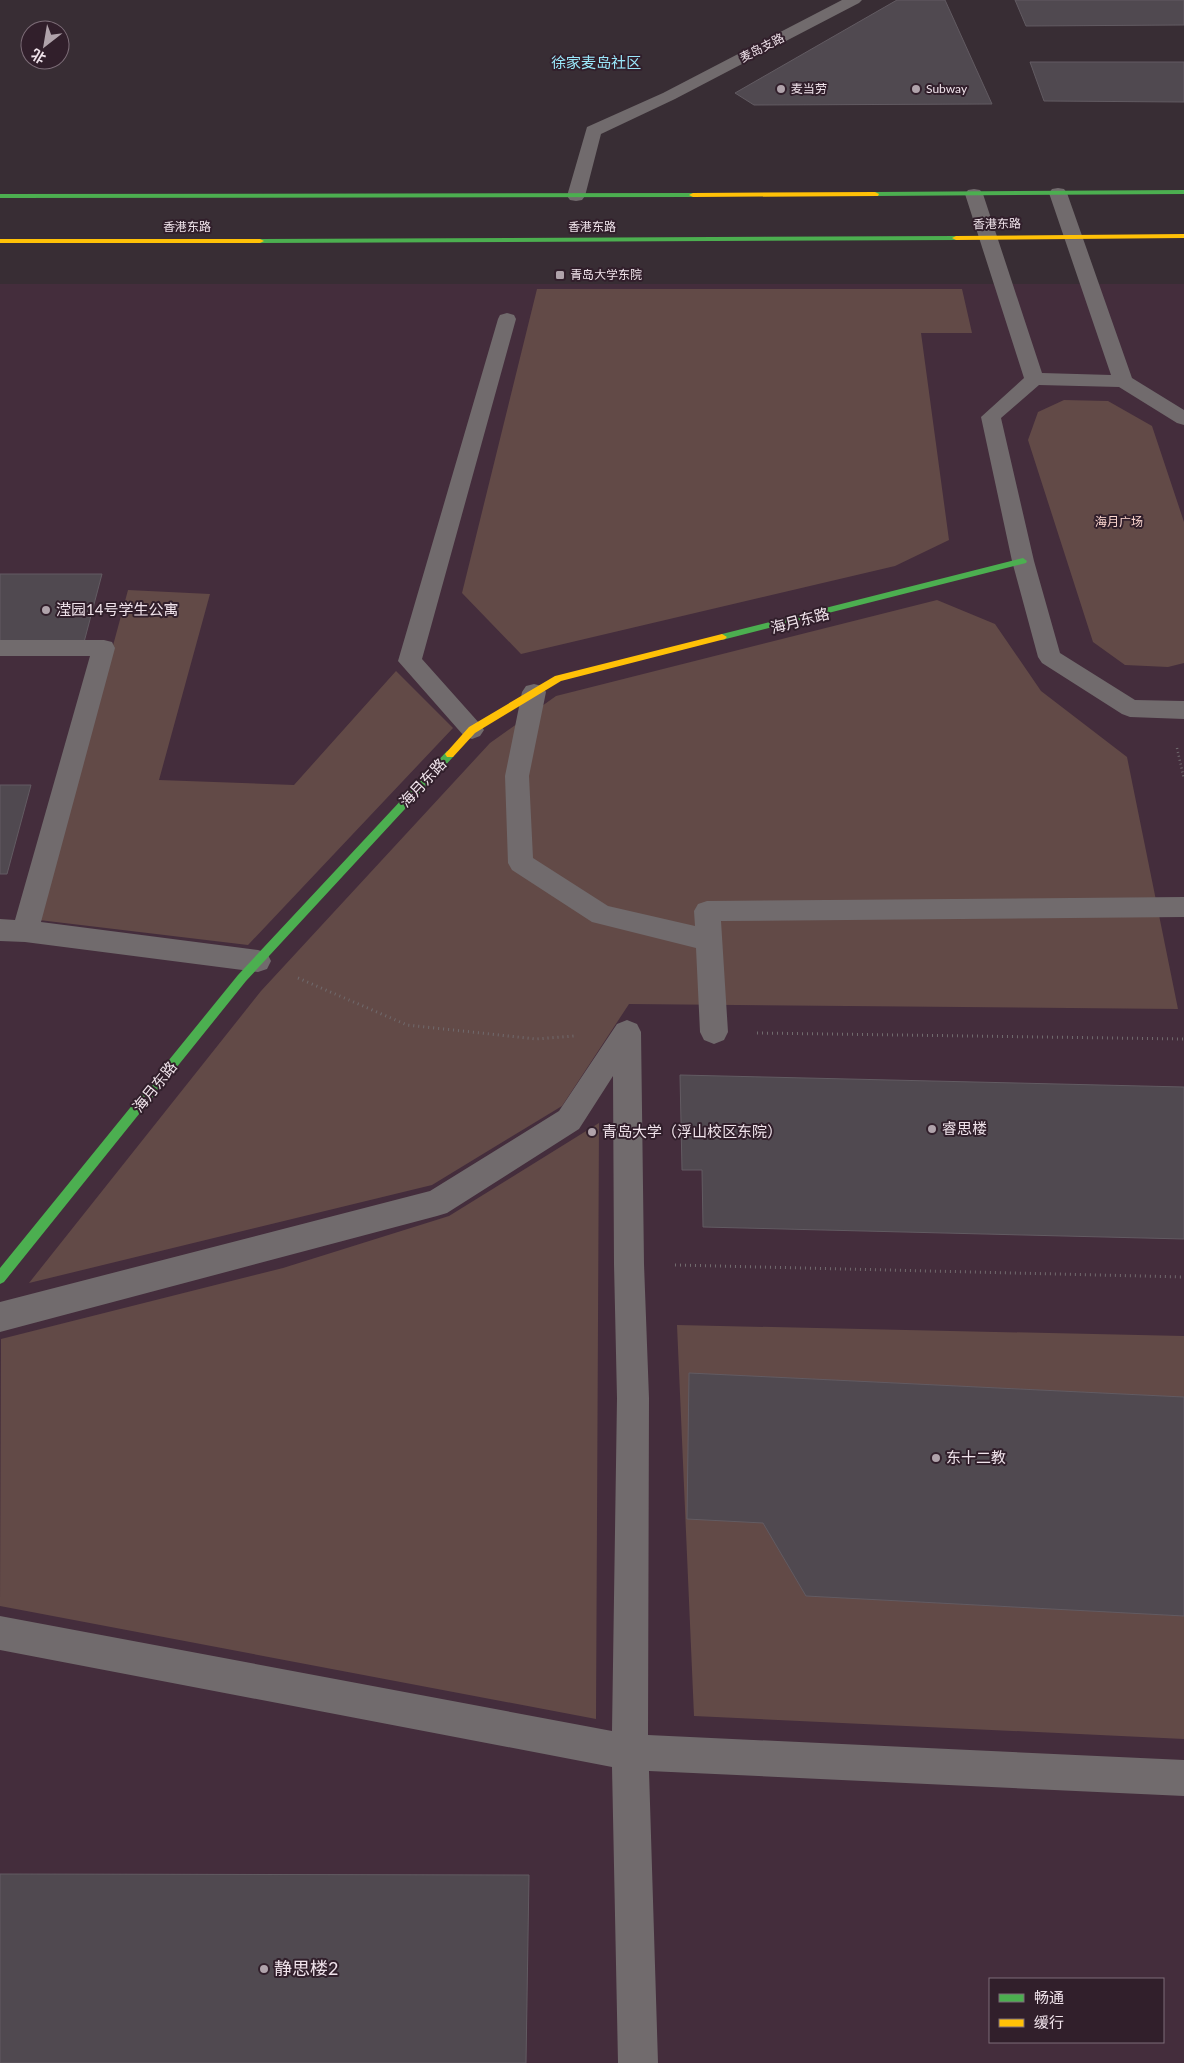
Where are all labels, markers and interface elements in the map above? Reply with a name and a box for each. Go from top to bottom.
north arrow [20,20,70,70]
street label: 麦岛支路 [737,30,787,65]
text: 北 [28,46,48,67]
district label: 徐家麦岛社区 [551,53,641,71]
place label: 麦当劳 [791,81,827,96]
place label: Subway [926,81,968,96]
marker: 麦当劳 [775,83,787,95]
marker: Subway [910,83,922,95]
street label: 香港东路 [973,216,1021,231]
street label: 香港东路 [163,219,211,234]
street label: 香港东路 [568,219,616,234]
place label: 青岛大学东院 [570,267,642,282]
marker: 青岛大学东院 [554,269,566,281]
park label: 海月广场 [1095,514,1143,529]
place label: 滢园14号学生公寓 [56,600,178,618]
marker: 滢园14号学生公寓 [40,604,52,616]
street label: 海月东路 [768,604,831,636]
street label: 海月东路 [395,754,449,810]
street label: 海月东路 [128,1057,180,1115]
place label: 睿思楼 [942,1119,987,1137]
place label: 青岛大学（浮山校区东院） [602,1122,782,1140]
marker: 睿思楼 [926,1123,938,1135]
marker: 青岛大学（浮山校区东院） [586,1126,598,1138]
place label: 东十二教 [946,1448,1006,1466]
marker: 东十二教 [930,1452,942,1464]
place label: 静思楼2 [274,1957,338,1979]
marker: 静思楼2 [258,1963,270,1975]
legend [989,1978,1164,2043]
text: 畅通 [1034,1988,1064,2006]
text: 缓行 [1034,2013,1064,2031]

